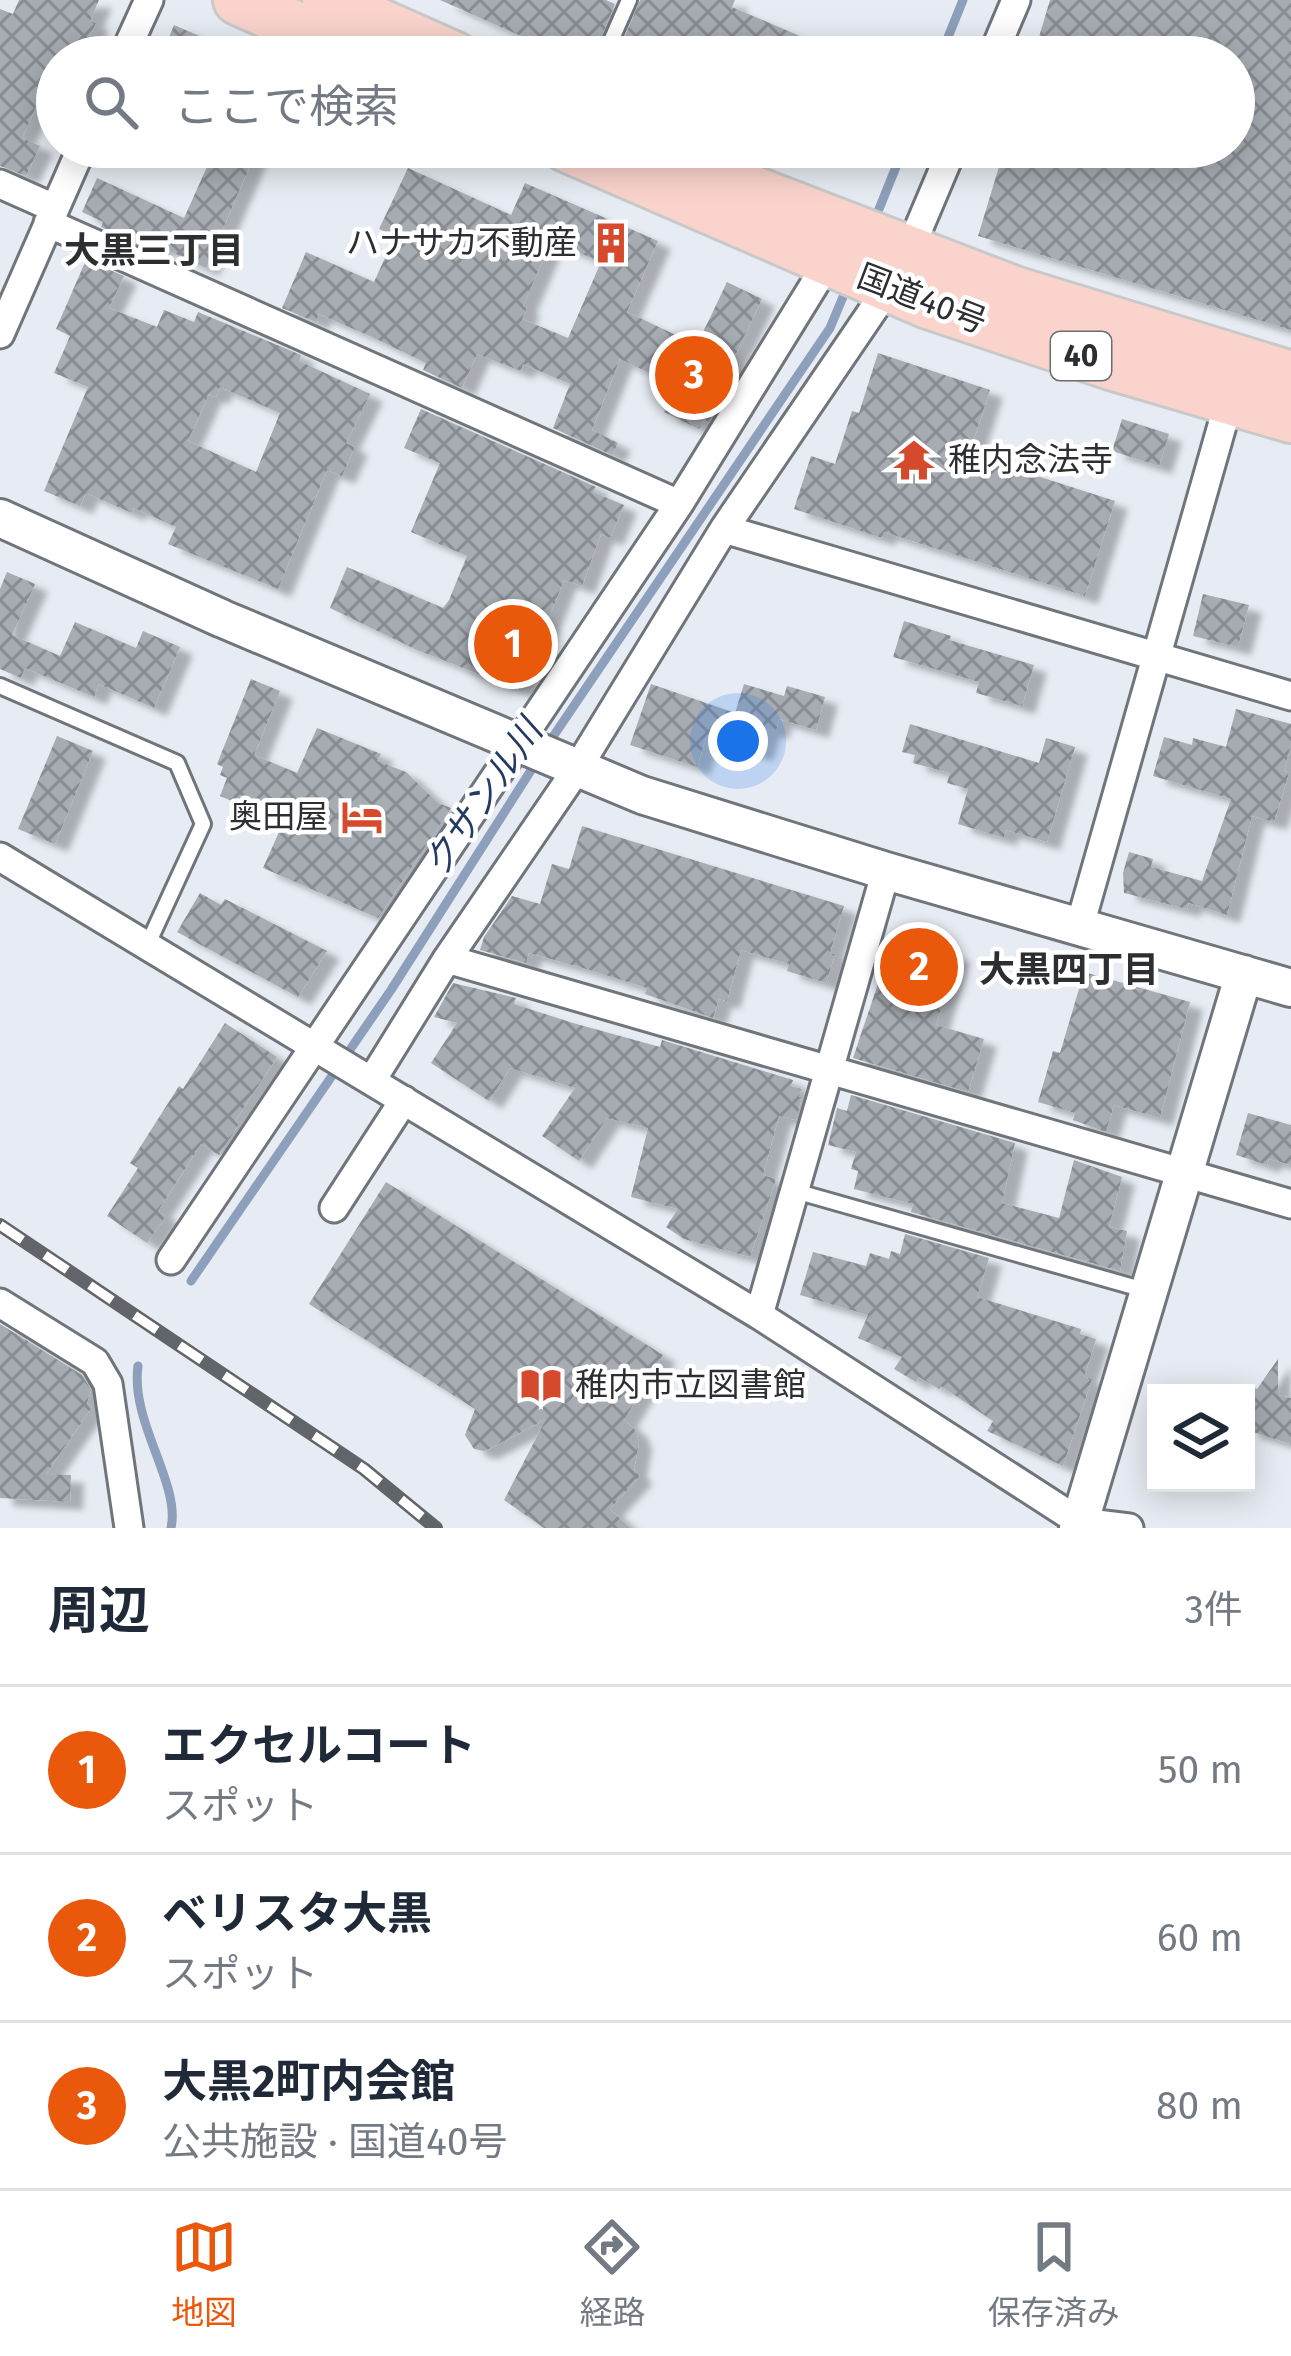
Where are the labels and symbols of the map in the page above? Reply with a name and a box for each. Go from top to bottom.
building icon: ハナサカ不動産 [588,220,634,266]
place label: ハナサカ不動産 [346,223,577,263]
district label: 大黒三丁目 [64,229,244,273]
street label: 国道40号 [852,256,992,342]
pin: 3 [655,330,733,420]
road number: 40 [1051,332,1111,380]
temple icon: 稚内念法寺 [891,437,937,483]
place label: 稚内念法寺 [948,440,1113,480]
pin: 1 [474,599,552,689]
water label: クサンル川 [414,708,554,885]
your location [708,711,768,771]
hotel icon: 奥田屋 [339,794,385,840]
place label: 奥田屋 [229,797,328,837]
pin: 2 [880,922,958,1012]
district label: 大黒四丁目 [979,948,1159,992]
library icon: 稚内市立図書館 [518,1362,564,1408]
place label: 稚内市立図書館 [575,1365,806,1405]

